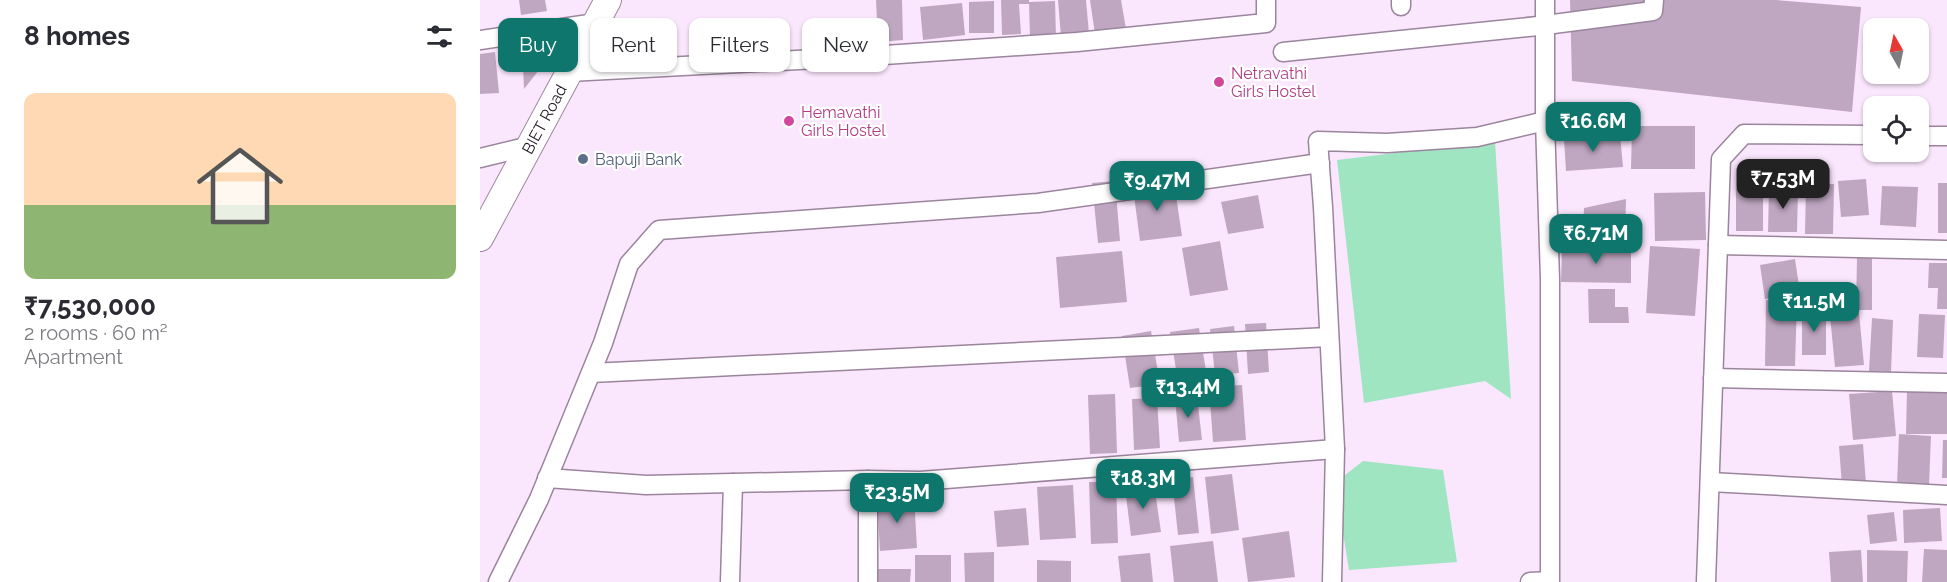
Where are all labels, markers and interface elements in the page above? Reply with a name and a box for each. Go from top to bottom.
chip: Buy [498,18,578,72]
chip: Rent [590,18,677,72]
chip: Filters [689,18,790,72]
chip: New [802,18,889,72]
north arrow [1863,18,1929,84]
map controls [1863,18,1929,162]
icon: filters [423,20,456,53]
text: 8 homes [24,21,130,51]
place label: Netravathi Girls Hostel [1231,64,1316,101]
marker: Netravathi Girls Hostel [1212,75,1226,89]
street label: BIET Road [518,81,570,157]
button: locate [1863,96,1929,162]
pin: ₹16.6M [1544,102,1642,153]
place label: Hemavathi Girls Hostel [801,103,886,140]
text: ₹16.6M [1560,109,1626,133]
marker: Hemavathi Girls Hostel [782,114,796,128]
icon: home [186,132,294,240]
place label: Bapuji Bank [595,150,683,169]
marker: Bapuji Bank [576,152,590,166]
pin: ₹7.53M [1734,159,1832,210]
pin: ₹9.47M [1108,161,1206,212]
text: ₹7.53M [1751,166,1815,190]
text: ₹9.47M [1124,168,1190,192]
pin: ₹6.71M [1547,214,1645,265]
text: ₹6.71M [1563,221,1629,245]
pin: ₹11.5M [1765,282,1863,333]
text: ₹11.5M [1782,289,1846,313]
text: ₹7,530,000 [24,291,156,321]
text: 2 rooms · 60 m² [24,321,168,345]
text: Apartment [24,345,123,369]
pin: ₹13.4M [1139,368,1237,419]
text: ₹13.4M [1156,375,1220,399]
pin: ₹18.3M [1094,459,1192,510]
text: ₹18.3M [1110,466,1176,490]
pin: ₹23.5M [848,473,946,524]
text: ₹23.5M [864,480,930,504]

